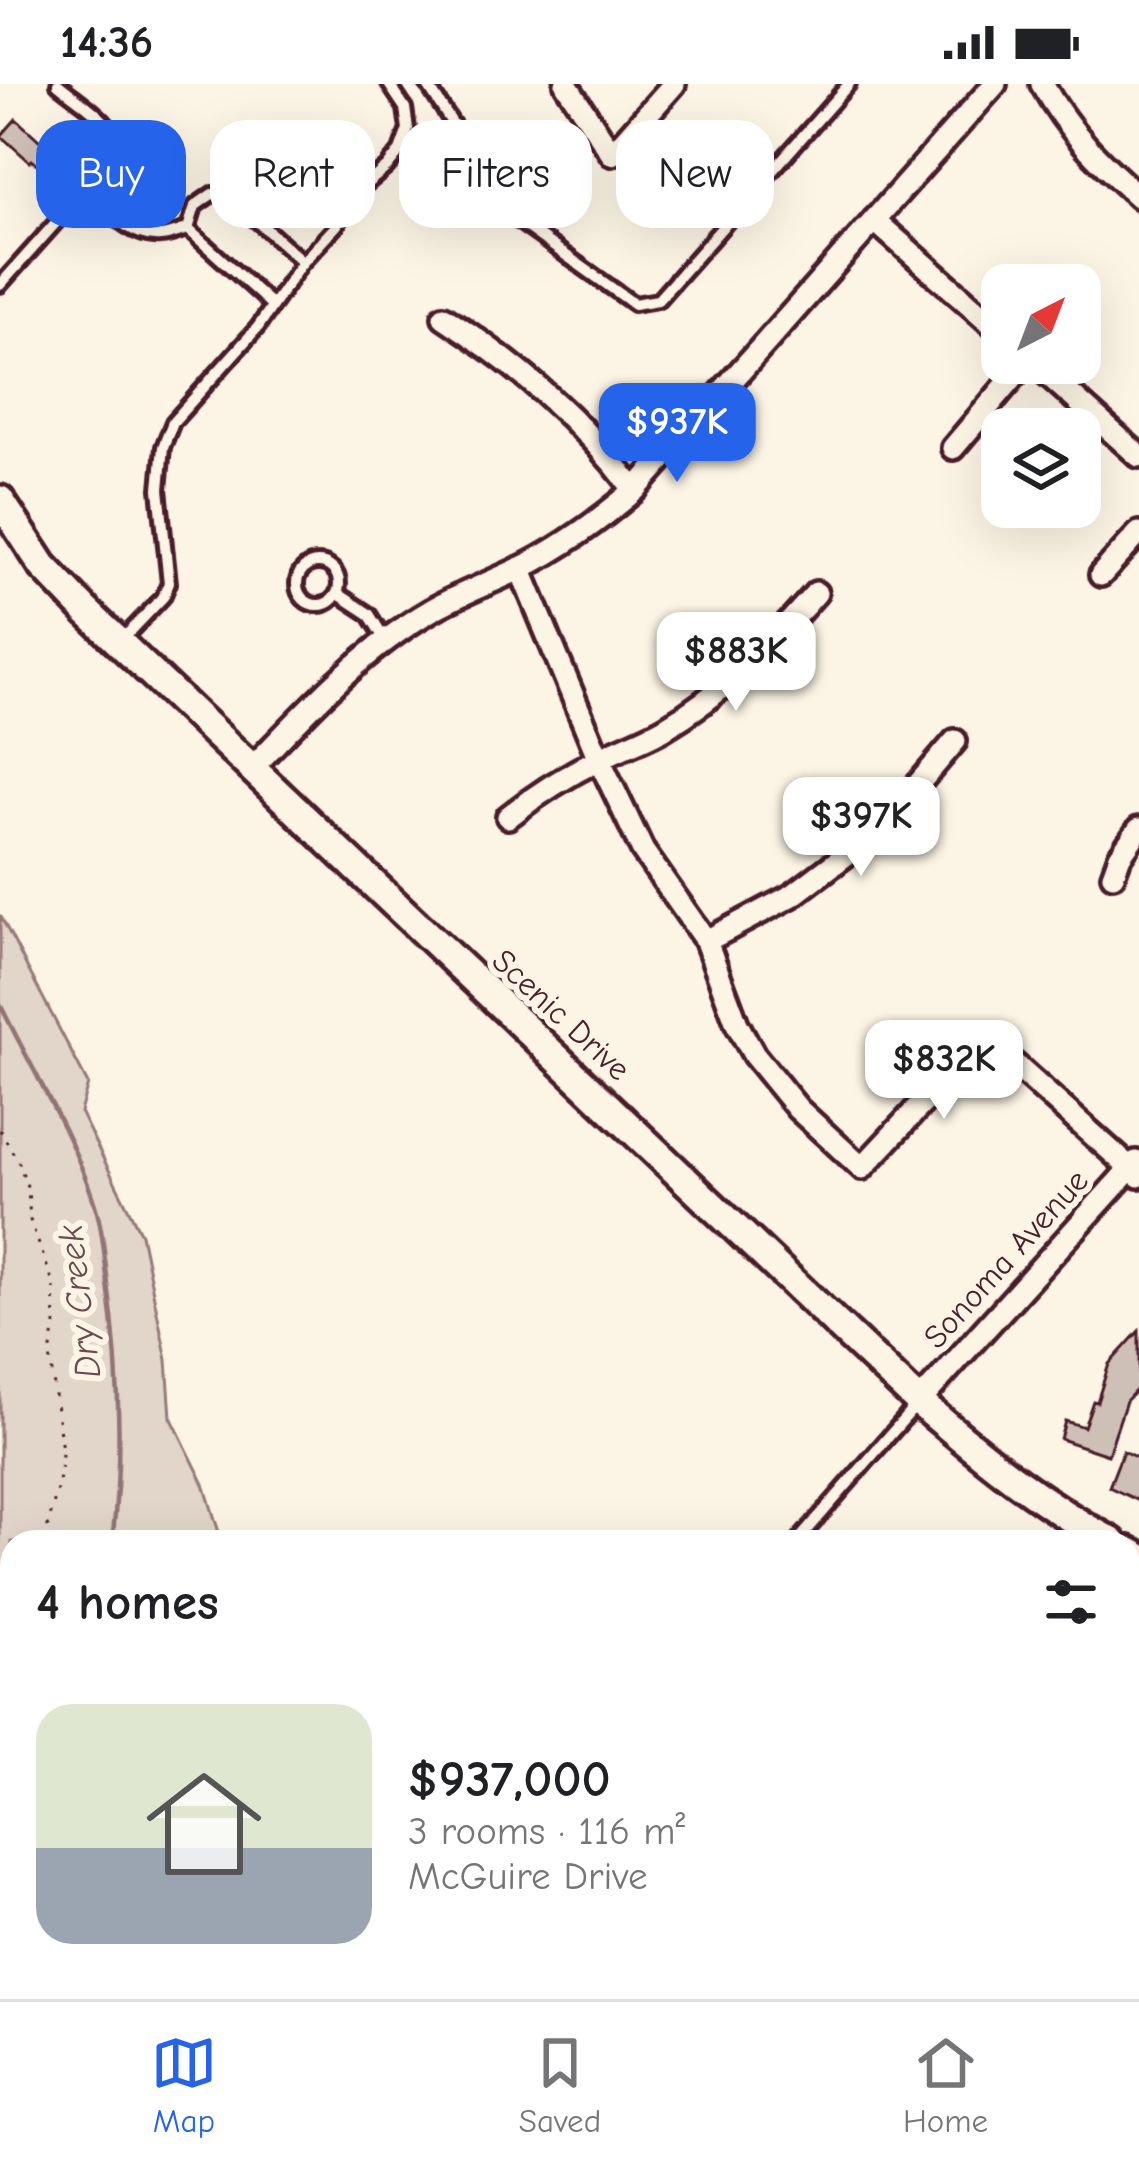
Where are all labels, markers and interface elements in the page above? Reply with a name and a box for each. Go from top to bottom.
text: 14:36 [60,16,153,68]
chip: Buy [36,120,186,228]
chip: Rent [210,120,375,228]
chip: Filters [399,120,592,228]
chip: New [616,120,774,228]
north arrow [981,264,1101,384]
map controls [981,264,1101,528]
pin: $937K [593,383,761,485]
text: $937K [626,399,728,444]
button: layers [981,408,1101,528]
pin: $883K [652,612,820,714]
text: $883K [684,628,788,673]
pin: $397K [777,777,945,879]
text: $397K [810,793,912,838]
street label: Scenic Drive [485,941,638,1088]
pin: $832K [860,1020,1028,1122]
text: $832K [892,1036,996,1081]
street label: Sonoma Avenue [916,1162,1096,1356]
water label: Dry Creek [50,1222,109,1381]
icon: filters [1038,1569,1104,1635]
text: 4 homes [36,1573,219,1632]
text: $937,000 [408,1750,611,1809]
icon: home [132,1752,276,1896]
text: 3 rooms · 116 m² [408,1809,685,1854]
text: McGuire Drive [408,1854,647,1899]
tab: Map [151,2030,217,2140]
tab: Saved [519,2030,601,2140]
tab: Home [903,2030,988,2140]

